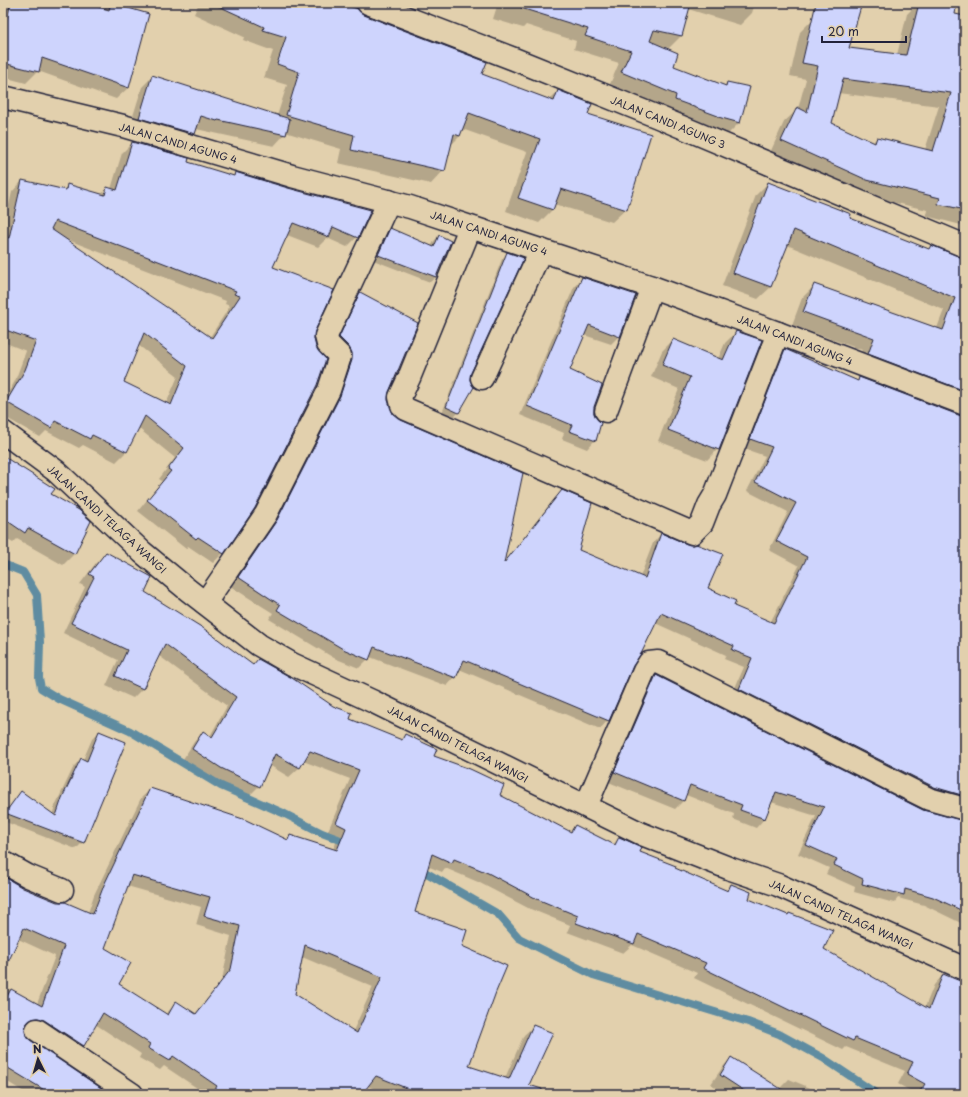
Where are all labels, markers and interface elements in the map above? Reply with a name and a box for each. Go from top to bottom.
scale bar [822,18,906,44]
text: 20 m [828,22,859,40]
street label: JALAN CANDI AGUNG 3 [608,92,728,151]
street label: JALAN CANDI AGUNG 4 [117,118,240,167]
street label: JALAN CANDI AGUNG 4 [428,206,550,259]
street label: JALAN CANDI AGUNG 4 [735,311,856,369]
street label: JALAN CANDI TELAGA WANGI [44,461,170,576]
street label: JALAN CANDI TELAGA WANGI [385,701,531,786]
street label: JALAN CANDI TELAGA WANGI [767,875,916,952]
north arrow [18,1039,58,1079]
text: N [32,1040,42,1057]

